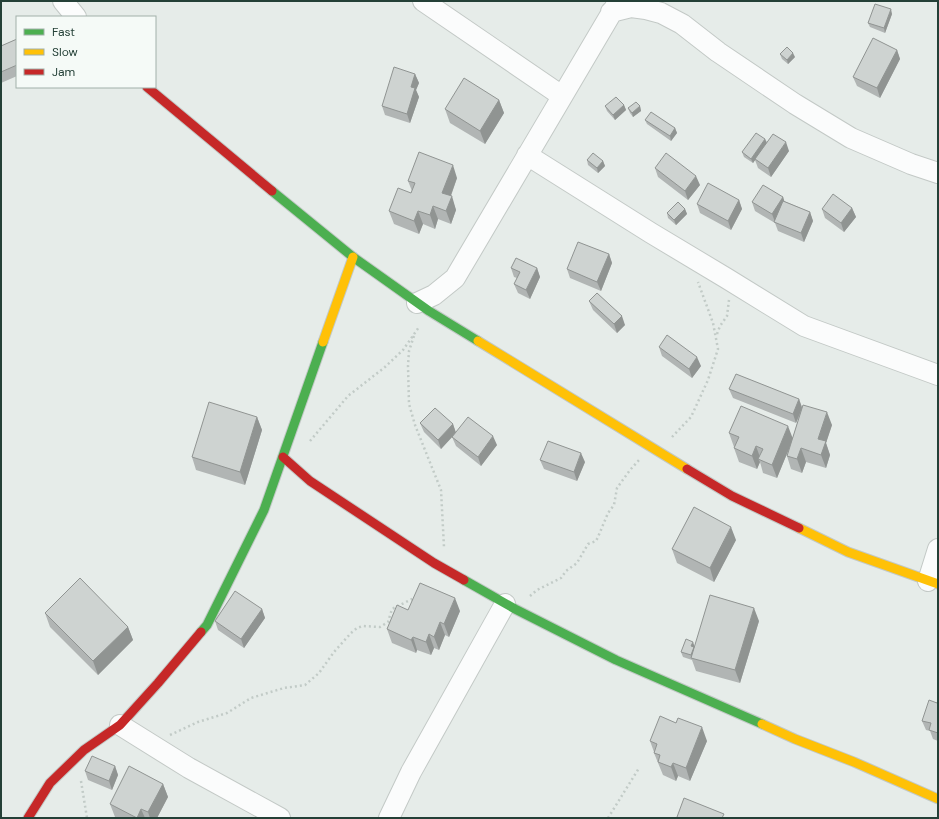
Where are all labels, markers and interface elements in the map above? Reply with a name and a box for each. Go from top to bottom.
legend [16,16,156,88]
text: Fast [52,24,75,40]
text: Slow [52,44,78,60]
text: Jam [52,64,75,80]

